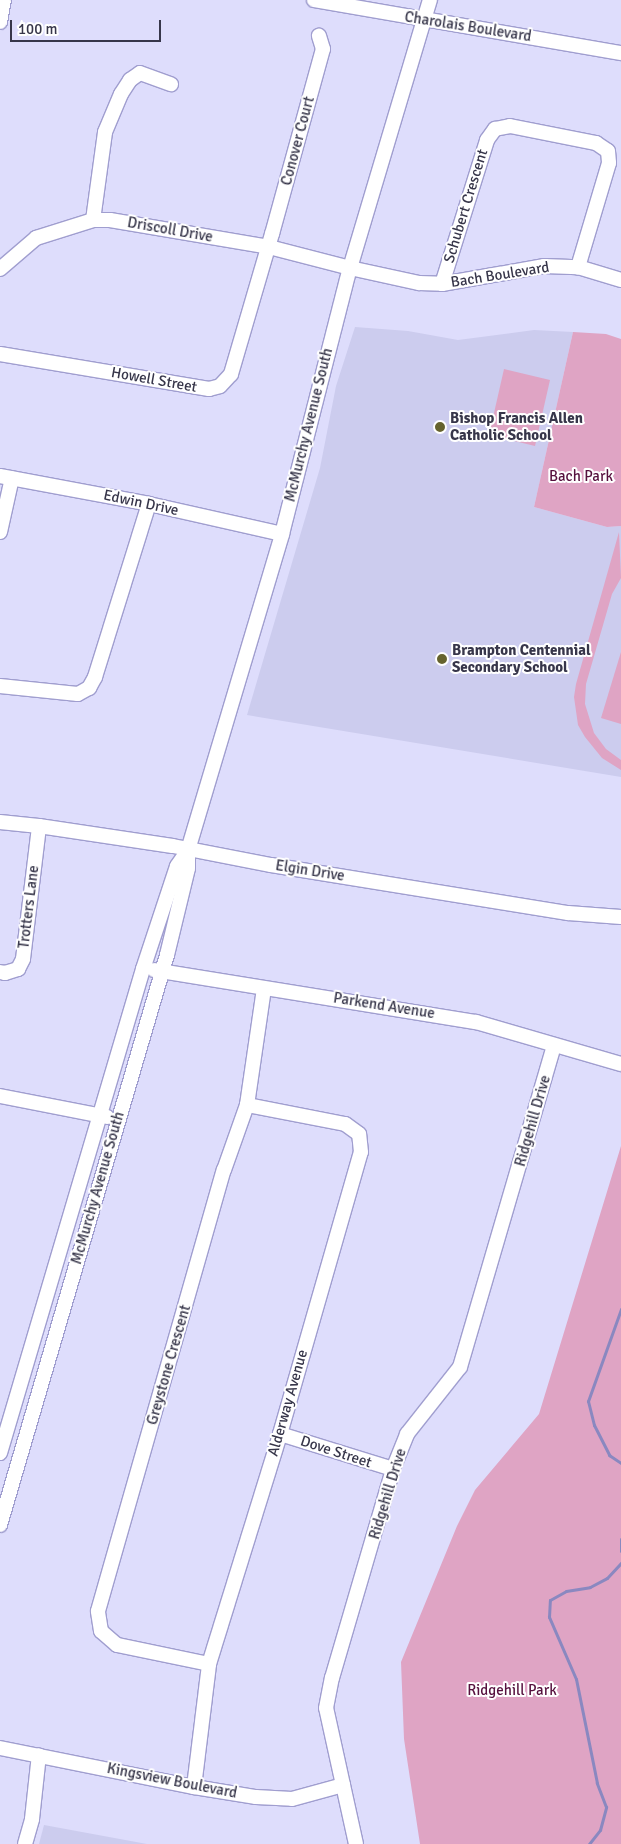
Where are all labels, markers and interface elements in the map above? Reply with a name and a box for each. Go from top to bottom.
street label: Charolais Boulevard [403,8,533,46]
scale bar [12,10,164,42]
text: 100 m [18,20,58,38]
street label: Conover Court [277,94,319,188]
street label: Schubert Crescent [440,147,492,265]
street label: Driscoll Drive [126,214,214,246]
street label: Bach Boulevard [449,258,551,292]
street label: McMurchy Avenue South [281,346,337,504]
street label: Howell Street [110,364,198,396]
place label: Bishop Francis Allen Catholic School [450,409,583,444]
marker: Bishop Francis Allen Catholic School [434,421,446,433]
park label: Bach Park [549,468,613,486]
street label: Edwin Drive [102,486,180,520]
place label: Brampton Centennial Secondary School [452,641,591,676]
marker: Brampton Centennial Secondary School [436,653,448,665]
street label: Elgin Drive [274,857,346,885]
street label: Trotters Lane [15,864,43,950]
street label: Parkend Avenue [332,989,436,1023]
street label: Ridgehill Drive [511,1073,555,1169]
street label: McMurchy Avenue South [68,1110,128,1266]
street label: Greystone Crescent [143,1303,195,1427]
street label: Alderway Avenue [264,1348,312,1458]
street label: Dove Street [298,1432,374,1472]
street label: Ridgehill Drive [366,1446,410,1542]
park label: Ridgehill Park [467,1682,557,1700]
street label: Kingsview Boulevard [105,1760,239,1802]

